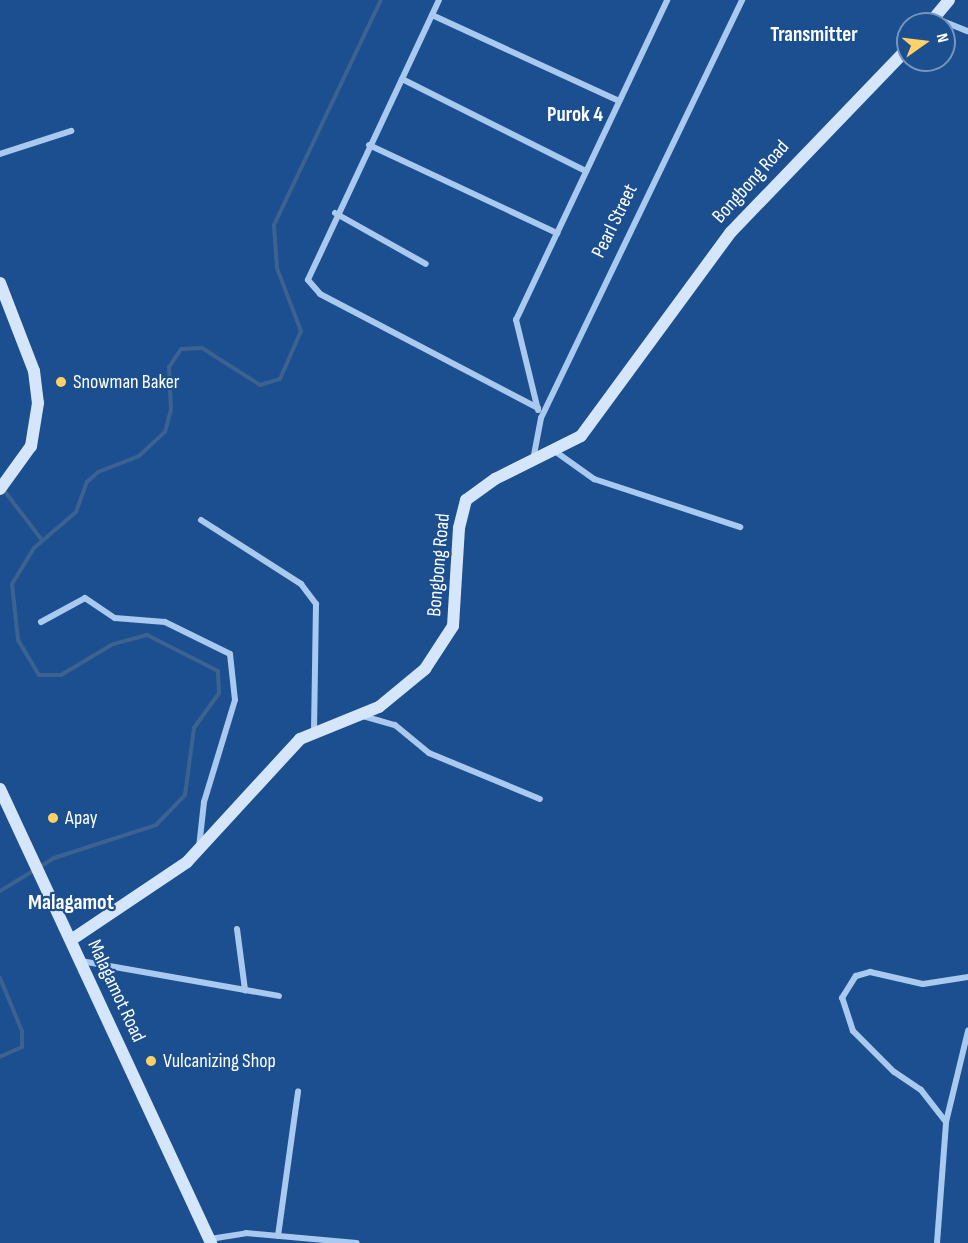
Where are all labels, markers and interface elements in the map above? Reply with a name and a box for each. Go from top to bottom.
north arrow [896,12,956,72]
district label: Transmitter [770,22,858,48]
text: N [932,32,952,44]
district label: Purok 4 [547,102,603,128]
street label: Bongbong Road [707,136,795,228]
street label: Pearl Street [587,180,643,262]
place label: Snowman Baker [73,370,180,394]
marker: Snowman Baker [54,375,68,389]
street label: Bongbong Road [423,512,455,618]
place label: Apay [65,806,97,830]
marker: Apay [46,811,60,825]
district label: Malagamot [28,890,114,916]
street label: Malagamot Road [82,936,150,1046]
place label: Vulcanizing Shop [163,1049,276,1073]
marker: Vulcanizing Shop [144,1054,158,1068]

